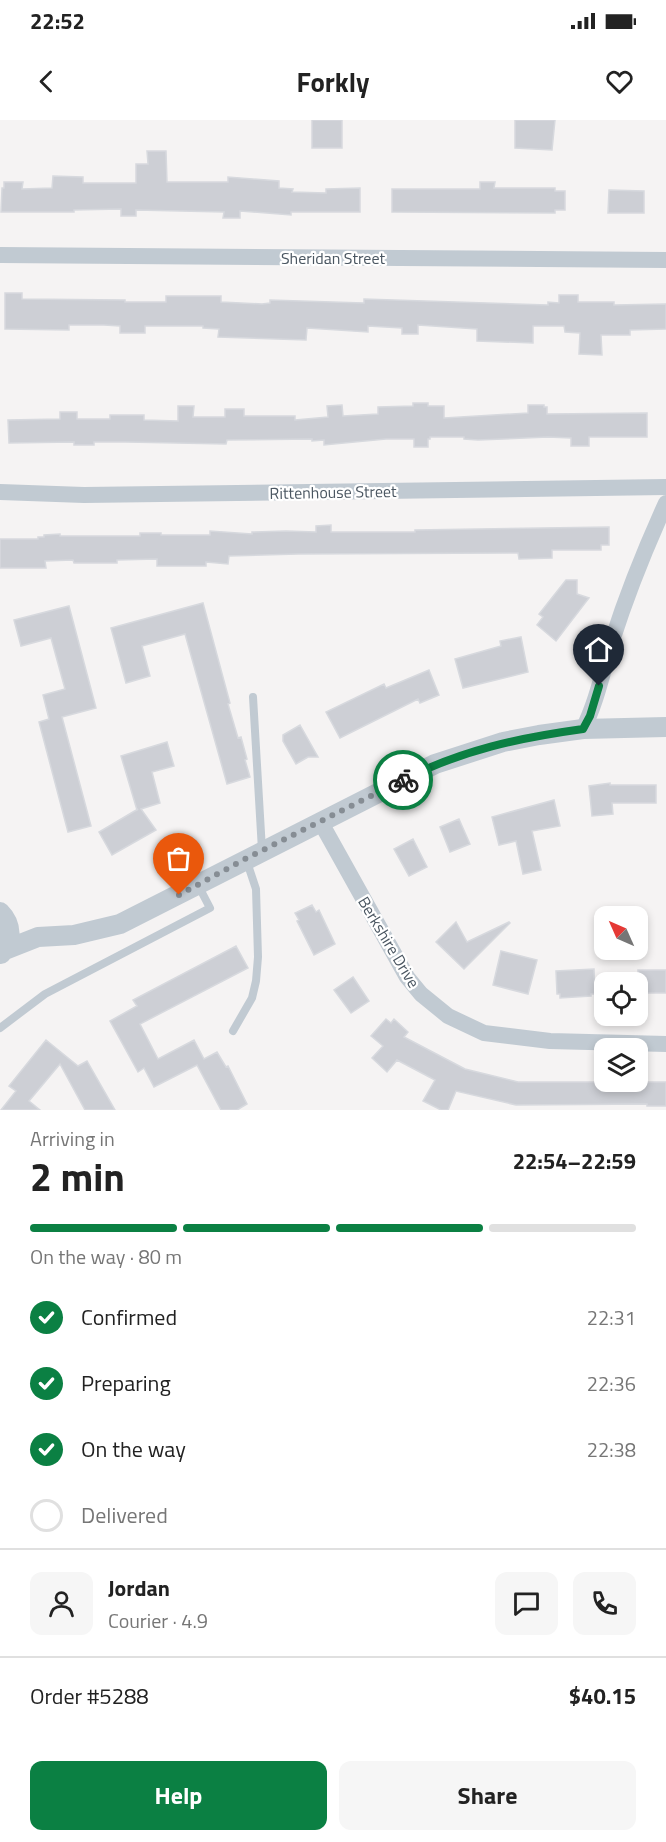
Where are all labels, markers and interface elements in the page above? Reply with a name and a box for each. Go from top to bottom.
text: 22:52 [30,4,85,38]
text: Forkly [297,61,369,102]
icon: back [30,65,63,98]
icon: heart [603,65,636,98]
street label: Sheridan Street [281,246,385,270]
street label: Rittenhouse Street [269,479,397,505]
pin [573,624,624,686]
icon: home [582,633,615,666]
courier [373,750,433,810]
icon: bike [387,764,420,797]
pin [153,833,204,895]
icon: bag [162,842,195,875]
street label: Berkshire Drive [352,892,426,992]
north arrow [594,906,648,960]
map controls [594,906,648,1092]
button: locate [594,972,648,1026]
button: layers [594,1038,648,1092]
text: Arriving in [30,1123,115,1154]
text: 22:54–22:59 [513,1144,636,1178]
text: 2 min [30,1147,125,1206]
text: On the way · 80 m [30,1241,182,1272]
text: Confirmed [81,1300,177,1334]
icon: check [30,1301,63,1334]
text: 22:31 [587,1302,636,1333]
text: Preparing [81,1366,171,1400]
icon: check [30,1367,63,1400]
text: 22:36 [587,1368,636,1399]
text: On the way [81,1432,186,1466]
icon: check [30,1433,63,1466]
text: 22:38 [587,1434,636,1465]
text: Delivered [81,1498,168,1532]
text: Jordan [108,1571,170,1605]
button: person [30,1572,93,1635]
button: chat [495,1572,558,1635]
button: phone [573,1572,636,1635]
text: Courier · 4.9 [108,1605,208,1636]
text: Order #5288 [30,1679,149,1713]
text: $40.15 [569,1679,636,1713]
button: Help [30,1761,327,1830]
button: Share [339,1761,636,1830]

